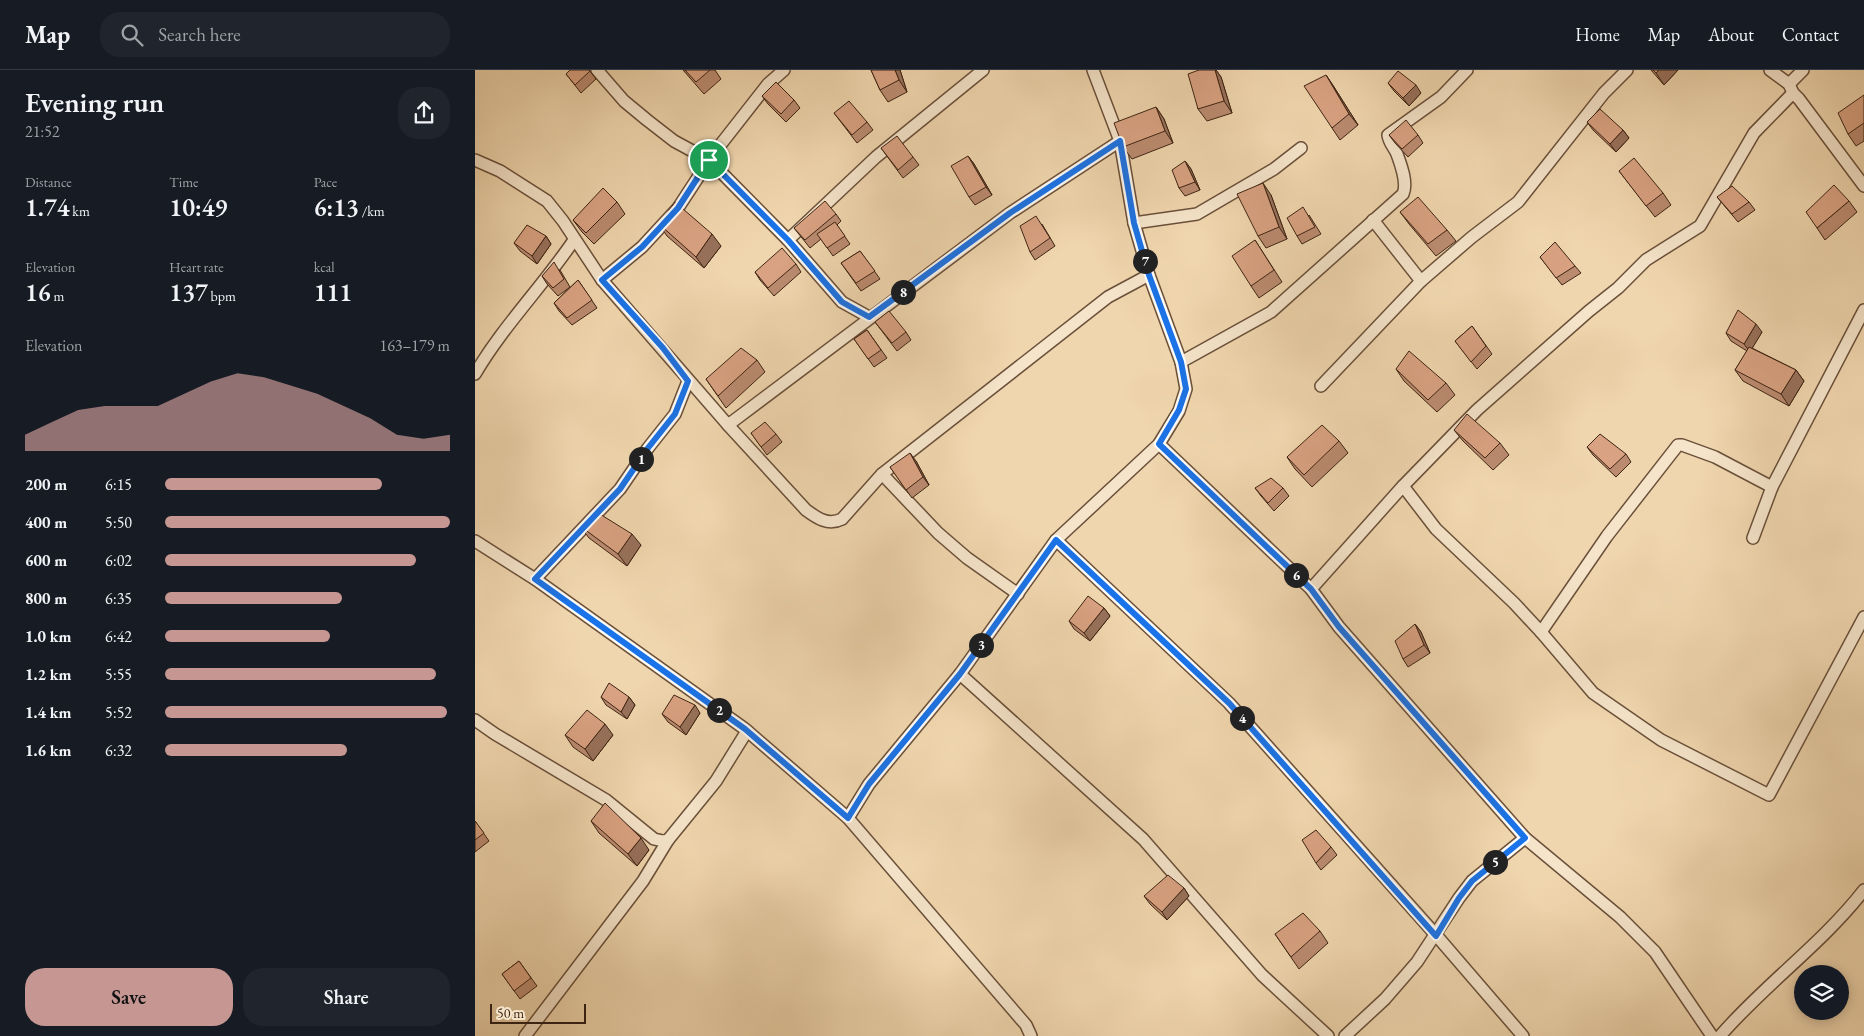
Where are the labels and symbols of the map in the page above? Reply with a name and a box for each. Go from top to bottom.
pin [688,139,730,181]
pin: 7 [1133,248,1157,274]
pin: 8 [891,280,915,304]
pin: 1 [629,446,653,472]
pin: 6 [1283,562,1309,588]
pin: 3 [969,632,993,658]
pin: 2 [707,698,731,722]
pin: 4 [1229,706,1255,730]
pin: 5 [1483,850,1507,874]
scale bar [490,1001,586,1024]

